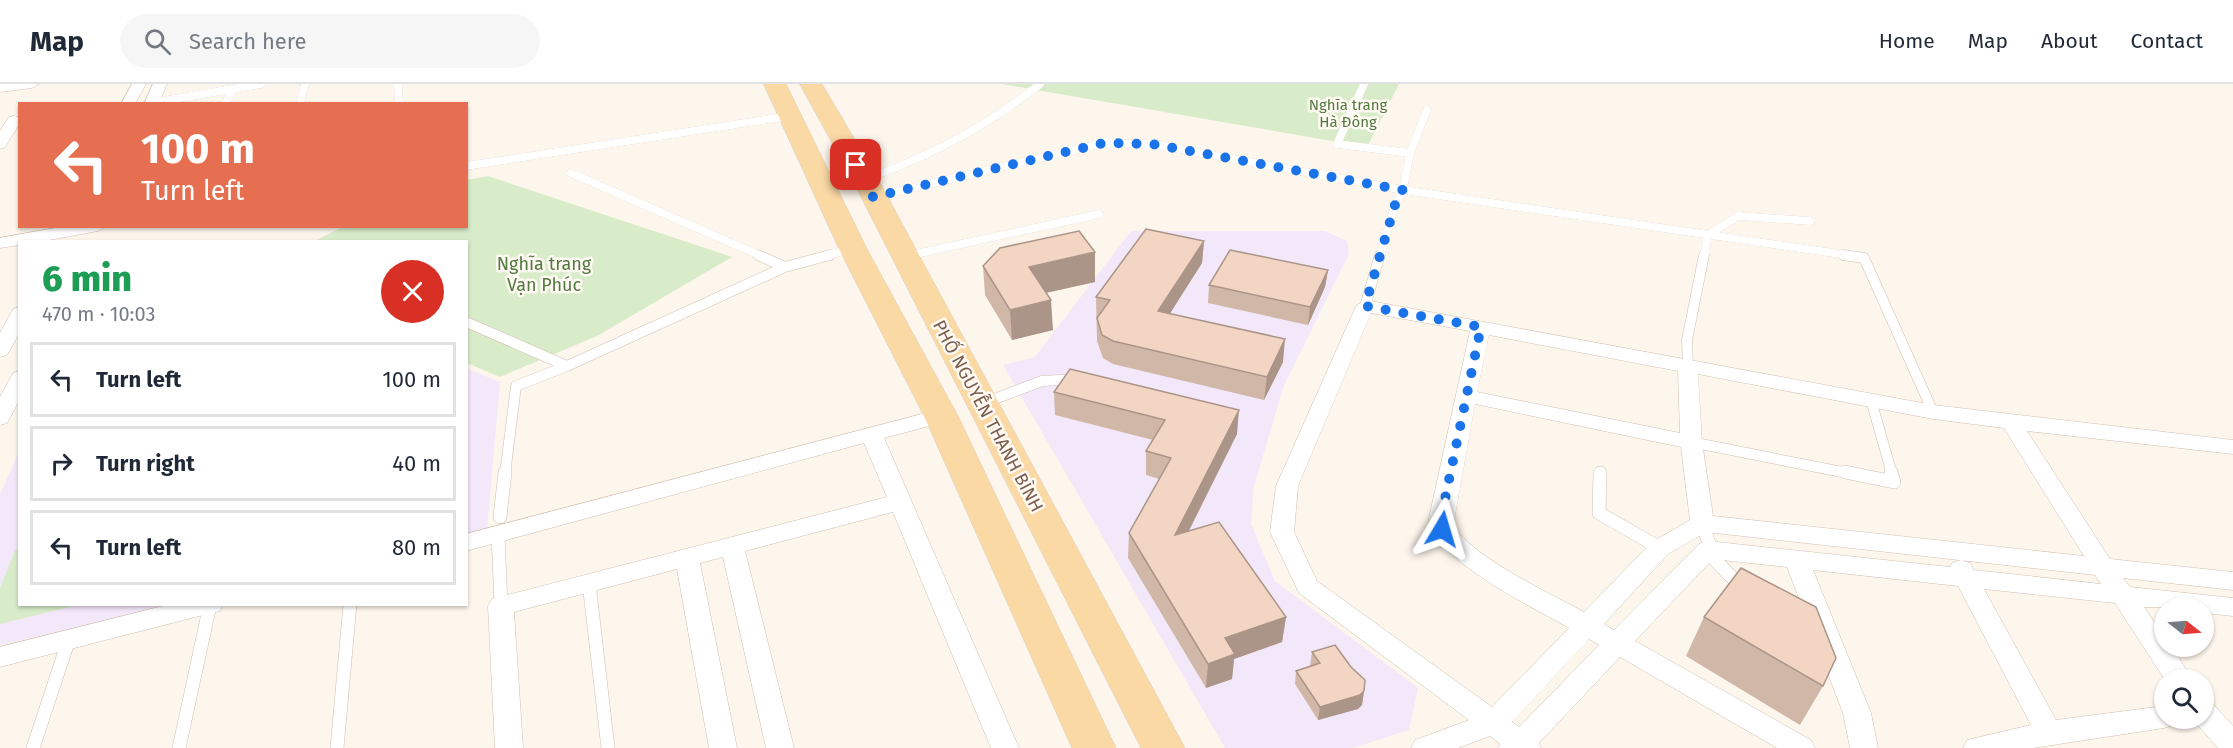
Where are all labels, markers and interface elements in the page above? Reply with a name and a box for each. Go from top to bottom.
search box [120,14,540,68]
text: Map [30,25,84,58]
icon: search [141,25,174,58]
text: Search here [189,28,307,55]
text: Home [1879,28,1935,54]
text: Map [1968,28,2008,54]
text: About [2041,28,2098,54]
text: Contact [2131,28,2203,54]
park label: Nghĩa trang Hà Đông [1309,96,1388,131]
text: 100 m [141,124,255,174]
icon: left [42,126,120,204]
pin [830,139,881,190]
icon: arrive [839,148,872,181]
text: Turn left [141,175,244,207]
park label: Nghĩa trang Vạn Phúc [497,253,592,296]
text: 6 min [42,257,132,301]
button: close [381,260,444,323]
text: 470 m · 10:03 [42,302,155,326]
street label: PHỐ NGUYỄN THANH BÌNH [928,315,1051,516]
icon: left [45,363,78,396]
text: Turn left [96,366,181,393]
text: 100 m [382,366,441,393]
icon: right [45,447,78,480]
text: Turn right [96,450,195,477]
text: 40 m [392,450,441,477]
position arrow [1410,497,1474,561]
icon: left [45,531,78,564]
text: Turn left [96,534,181,561]
text: 80 m [392,534,441,561]
north arrow [2154,597,2214,657]
map controls [2154,597,2214,729]
button: search [2154,669,2214,729]

